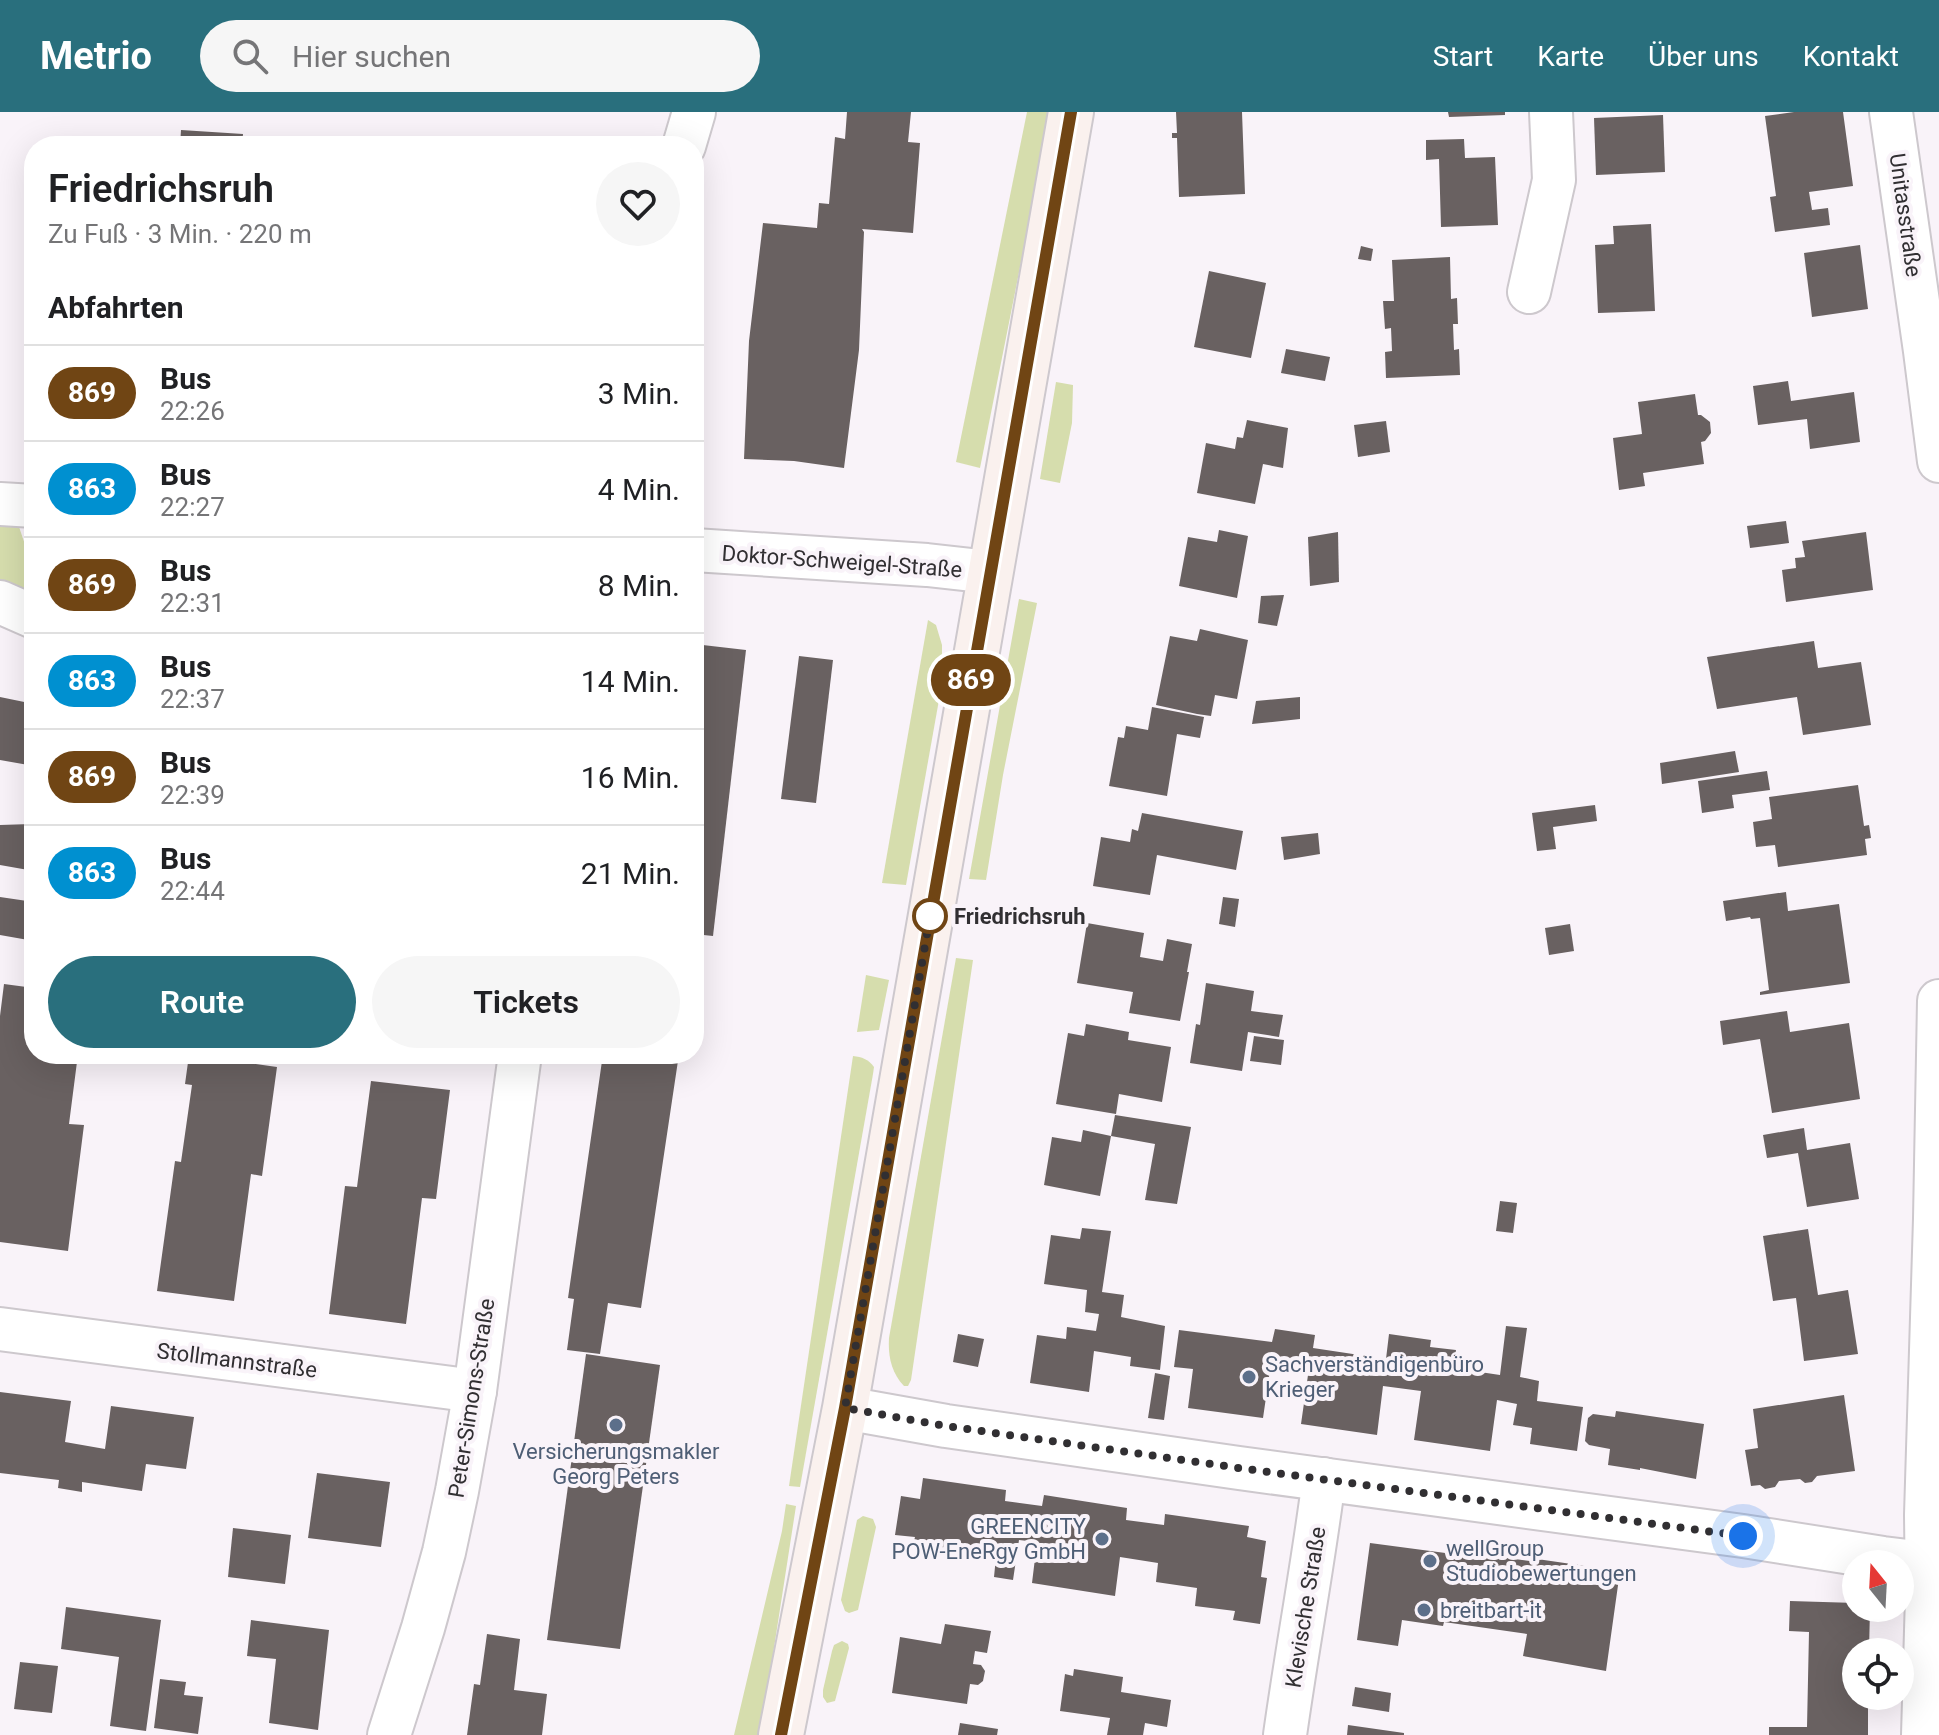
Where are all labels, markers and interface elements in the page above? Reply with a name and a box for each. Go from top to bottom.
search box [200,20,760,92]
text: Metrio [40,34,152,78]
icon: search [228,34,272,78]
text: Hier suchen [292,39,451,74]
text: Start [1433,40,1493,73]
text: Karte [1537,40,1604,73]
text: Über uns [1648,40,1759,73]
text: Kontakt [1803,40,1899,73]
street label: Unitasstraße [1884,152,1927,278]
button: heart [596,162,680,246]
text: Friedrichsruh [48,167,274,211]
text: Zu Fuß · 3 Min. · 220 m [48,219,312,249]
text: Abfahrten [48,290,184,325]
text: Bus [160,361,211,396]
text: 869 [68,376,116,409]
text: 3 Min. [598,376,680,411]
text: 22:26 [160,396,225,426]
text: Bus [160,457,211,492]
text: 863 [68,472,116,505]
text: 4 Min. [598,472,680,507]
text: 22:27 [160,492,225,522]
street label: Doktor-Schweigel-Straße [721,541,963,582]
text: Bus [160,553,211,588]
text: 869 [68,568,116,601]
text: 8 Min. [598,568,680,603]
text: 22:31 [160,588,225,618]
text: Bus [160,649,211,684]
line badge: 869 [925,654,1017,706]
text: 869 [947,663,995,696]
text: 863 [68,664,116,697]
text: 14 Min. [581,664,680,699]
text: 22:37 [160,684,225,714]
text: Bus [160,745,211,780]
text: 869 [68,760,116,793]
text: 16 Min. [581,760,680,795]
text: 22:39 [160,780,225,810]
text: Bus [160,841,211,876]
text: 863 [68,856,116,889]
text: 21 Min. [581,856,680,891]
text: 22:44 [160,876,225,906]
marker: Friedrichsruh [913,899,947,933]
place label: Friedrichsruh [954,904,1086,929]
button: Route [48,956,356,1048]
button: Tickets [372,956,680,1048]
street label: Peter-Simons-Straße [443,1297,500,1500]
street label: Stollmannstraße [155,1338,318,1383]
place label: Sachverständigenbüro Krieger [1265,1352,1484,1402]
marker: Sachverständigenbüro Krieger [1240,1368,1258,1386]
marker: Versicherungsmakler Georg Peters [607,1416,625,1434]
place label: Versicherungsmakler Georg Peters [513,1439,720,1489]
place label: GREENCITY POW-EneRgy GmbH [892,1514,1087,1564]
your location [1723,1516,1763,1556]
street label: Klevische Straße [1280,1525,1331,1689]
marker: GREENCITY POW-EneRgy GmbH [1093,1530,1111,1548]
place label: wellGroup Studiobewertungen [1446,1536,1637,1586]
north arrow [1842,1550,1914,1622]
map controls [1842,1550,1914,1710]
marker: wellGroup Studiobewertungen [1421,1552,1439,1570]
place label: breitbart-it [1440,1598,1542,1623]
marker: breitbart-it [1415,1601,1433,1619]
button: locate [1842,1638,1914,1710]

